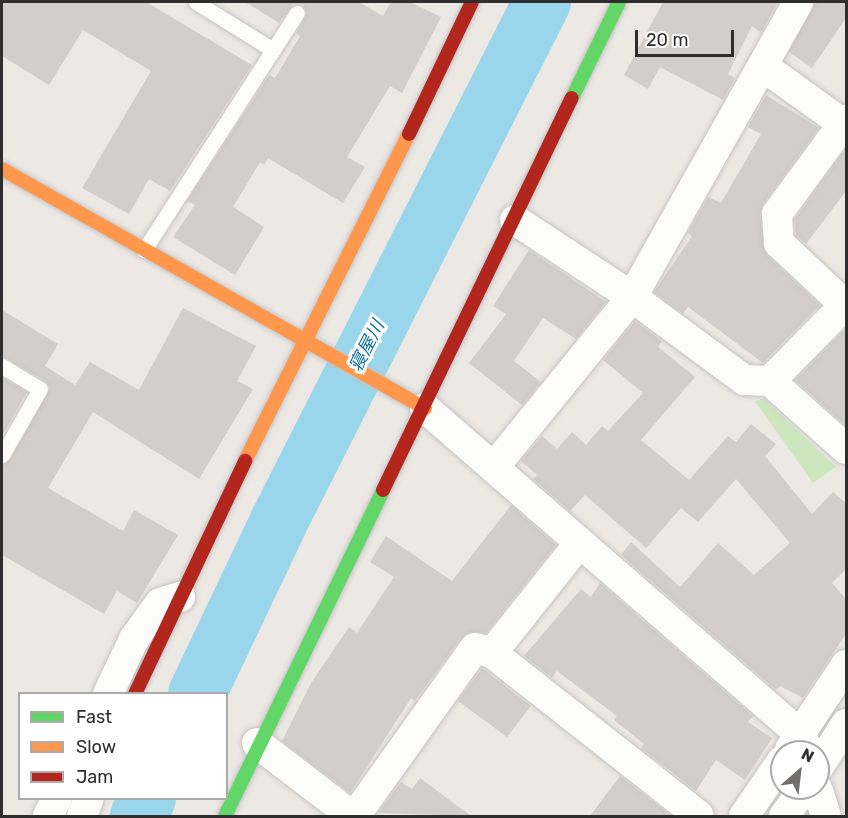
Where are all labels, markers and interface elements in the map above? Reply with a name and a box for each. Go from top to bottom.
scale bar [638,18,737,56]
text: 20 m [646,29,688,51]
water label: 寝屋川 [345,317,389,375]
legend [18,692,228,800]
text: Fast [76,706,112,728]
text: Slow [76,736,116,758]
north arrow [770,740,830,800]
text: N [798,744,817,767]
text: Jam [76,766,113,788]

